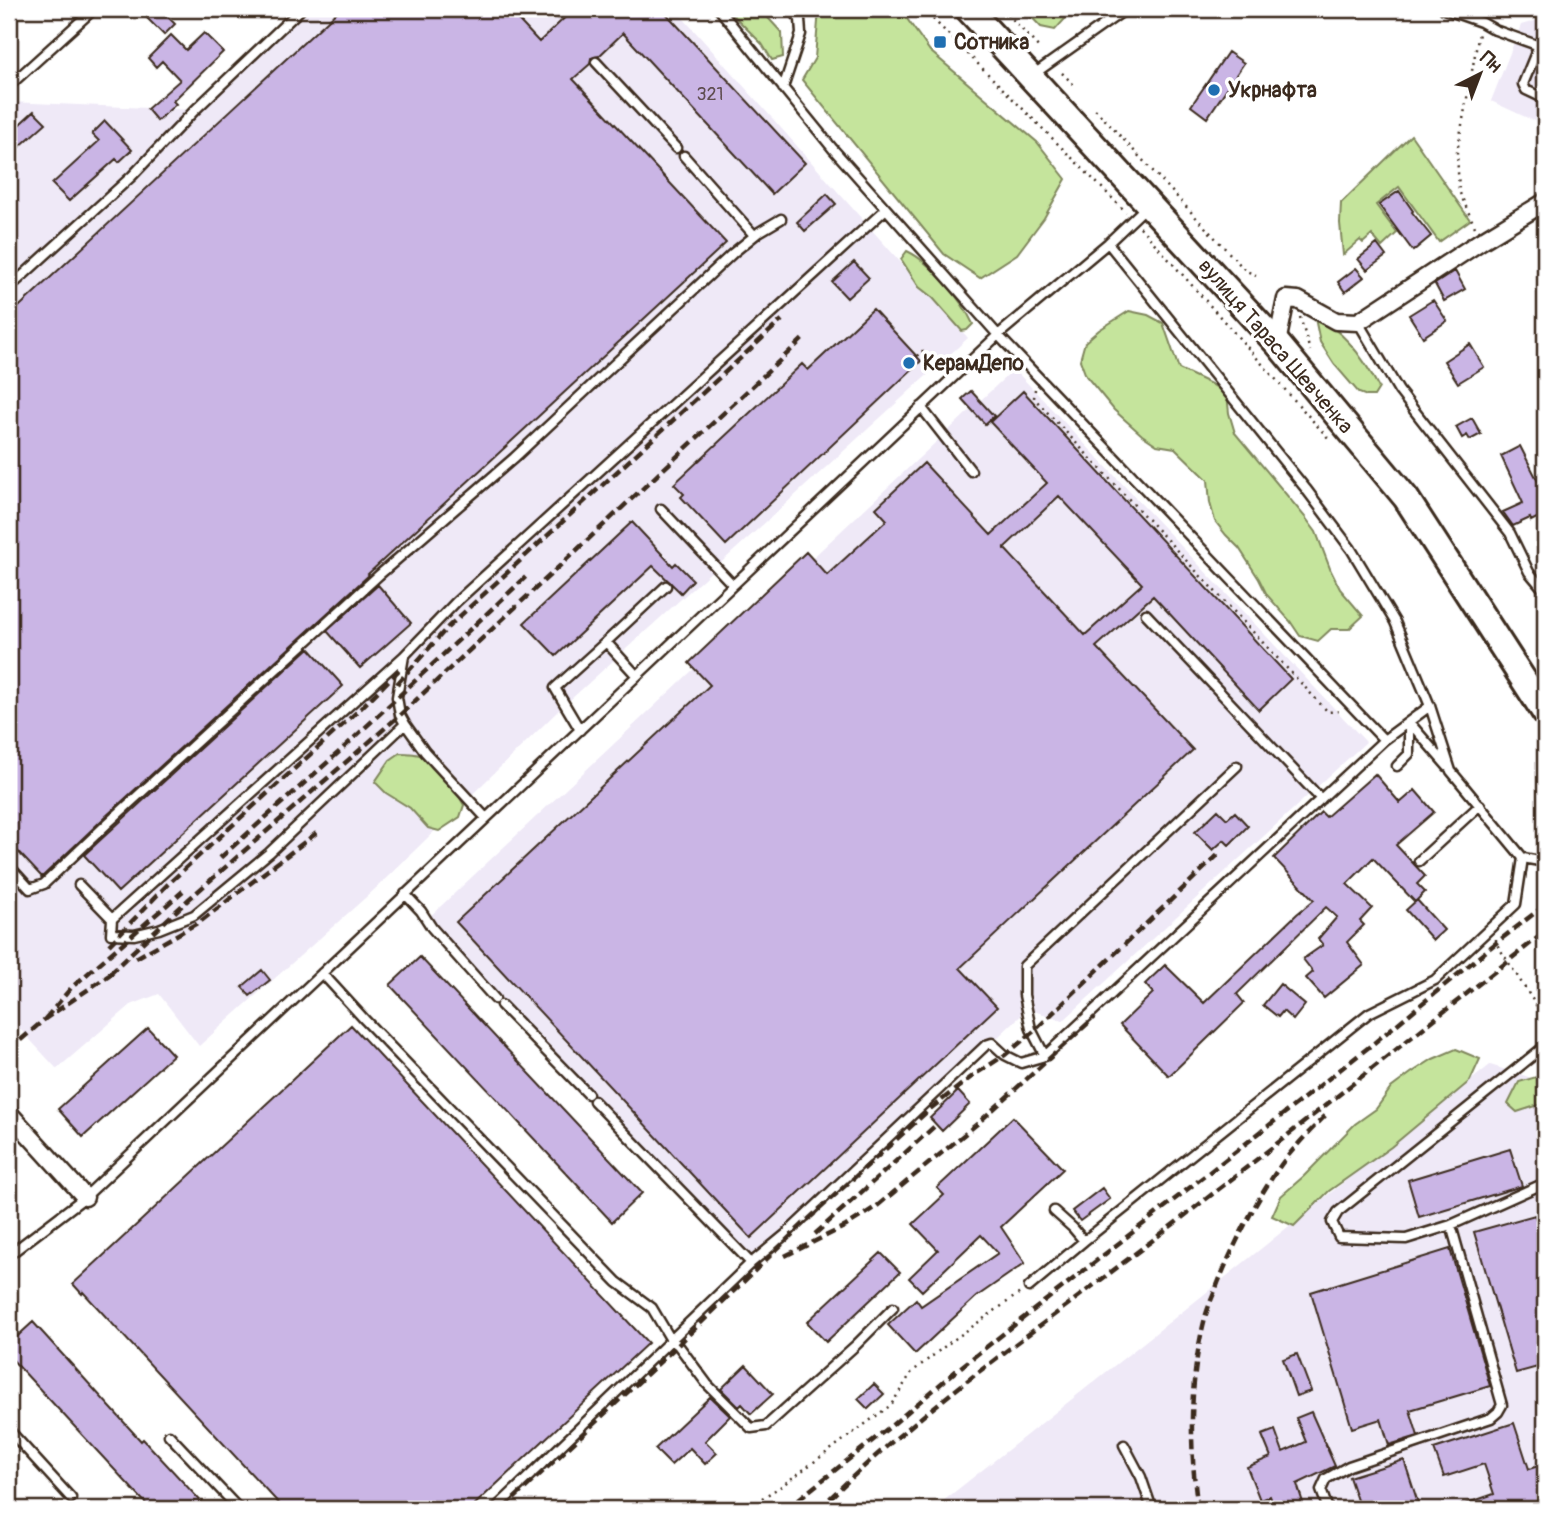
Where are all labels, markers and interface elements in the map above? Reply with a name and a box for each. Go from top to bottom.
place label: Сотника [954,29,1029,56]
marker: Сотника [932,34,948,50]
north arrow [1446,38,1516,108]
text: Пн [1475,46,1506,78]
place label: Укрнафта [1228,77,1317,104]
marker: Укрнафта [1206,82,1222,98]
house number: 321 [696,83,724,106]
street label: вулиця Тараса Шевченка [1192,253,1359,439]
place label: КерамДепо [923,350,1025,377]
marker: КерамДепо [901,355,917,371]

